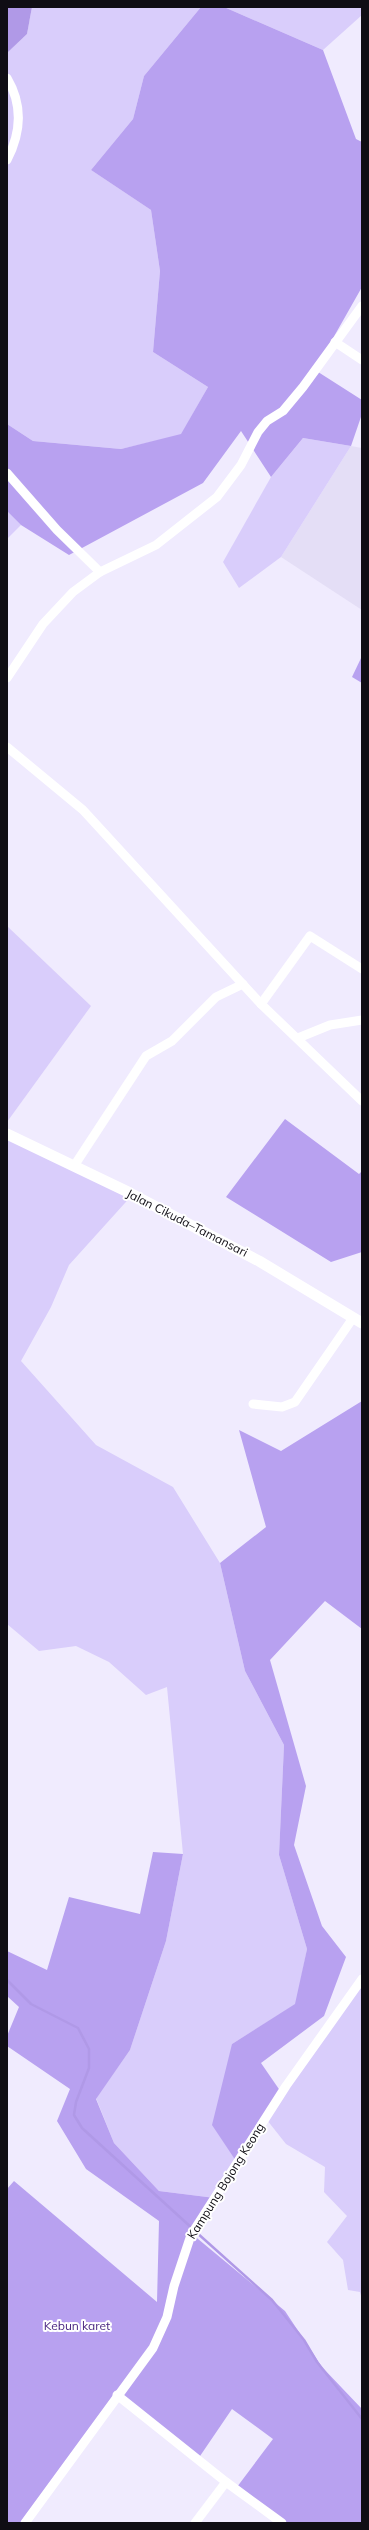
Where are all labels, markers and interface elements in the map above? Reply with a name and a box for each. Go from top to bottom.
street label: Jalan Cikuda–Tamansari [124,1185,251,1260]
street label: Kampung Bojong Keong [184,2120,267,2242]
park label: Kebun karet [44,2318,110,2333]

